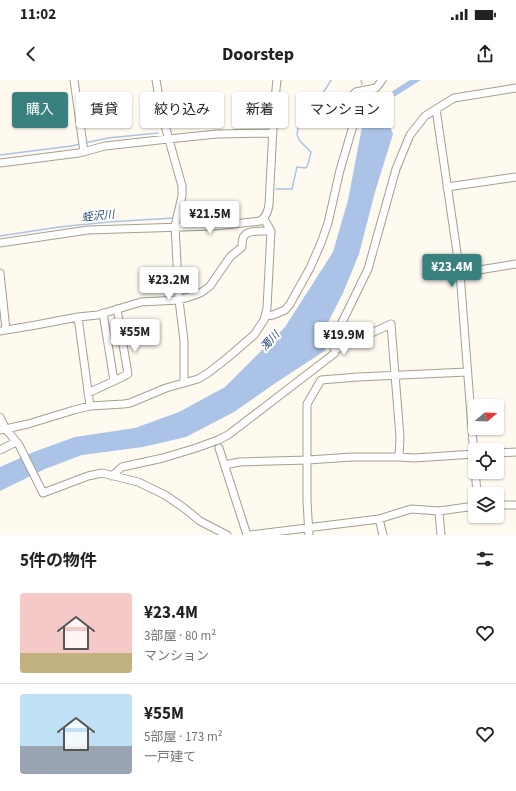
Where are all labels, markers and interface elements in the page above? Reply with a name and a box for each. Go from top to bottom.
text: 11:02 [20,4,56,25]
text: Doorstep [222,42,294,67]
icon: back [20,43,42,65]
icon: share [474,43,496,65]
chip: 購入 [12,92,68,128]
chip: 賃貸 [76,92,132,128]
chip: 絞り込み [140,92,224,128]
chip: 新着 [232,92,288,128]
chip: マンション [296,92,394,128]
pin: ¥21.5M [177,201,243,235]
text: ¥21.5M [189,205,231,223]
water label: 蛭沢川 [81,207,116,225]
pin: ¥23.4M [419,254,485,288]
text: ¥23.4M [431,258,473,276]
pin: ¥23.2M [136,267,202,301]
text: ¥23.2M [148,271,190,289]
pin: ¥55M [111,319,159,353]
pin: ¥19.9M [311,322,377,356]
text: ¥55M [120,323,150,341]
text: ¥19.9M [323,326,365,344]
water label: 濁川 [257,327,284,354]
north arrow [468,399,504,435]
map controls [468,399,504,523]
button: locate [468,443,504,479]
button: layers [468,487,504,523]
icon: filters [474,548,496,570]
text: 5件の物件 [20,549,97,573]
text: ¥23.4M [144,601,198,625]
icon: home [52,609,100,657]
icon: heart [474,622,496,644]
text: 3部屋 · 80 m² [144,627,216,645]
text: マンション [144,647,209,665]
text: ¥55M [144,702,184,726]
icon: home [52,710,100,758]
icon: heart [474,723,496,745]
text: 5部屋 · 173 m² [144,728,222,746]
text: 一戸建て [144,748,196,766]

